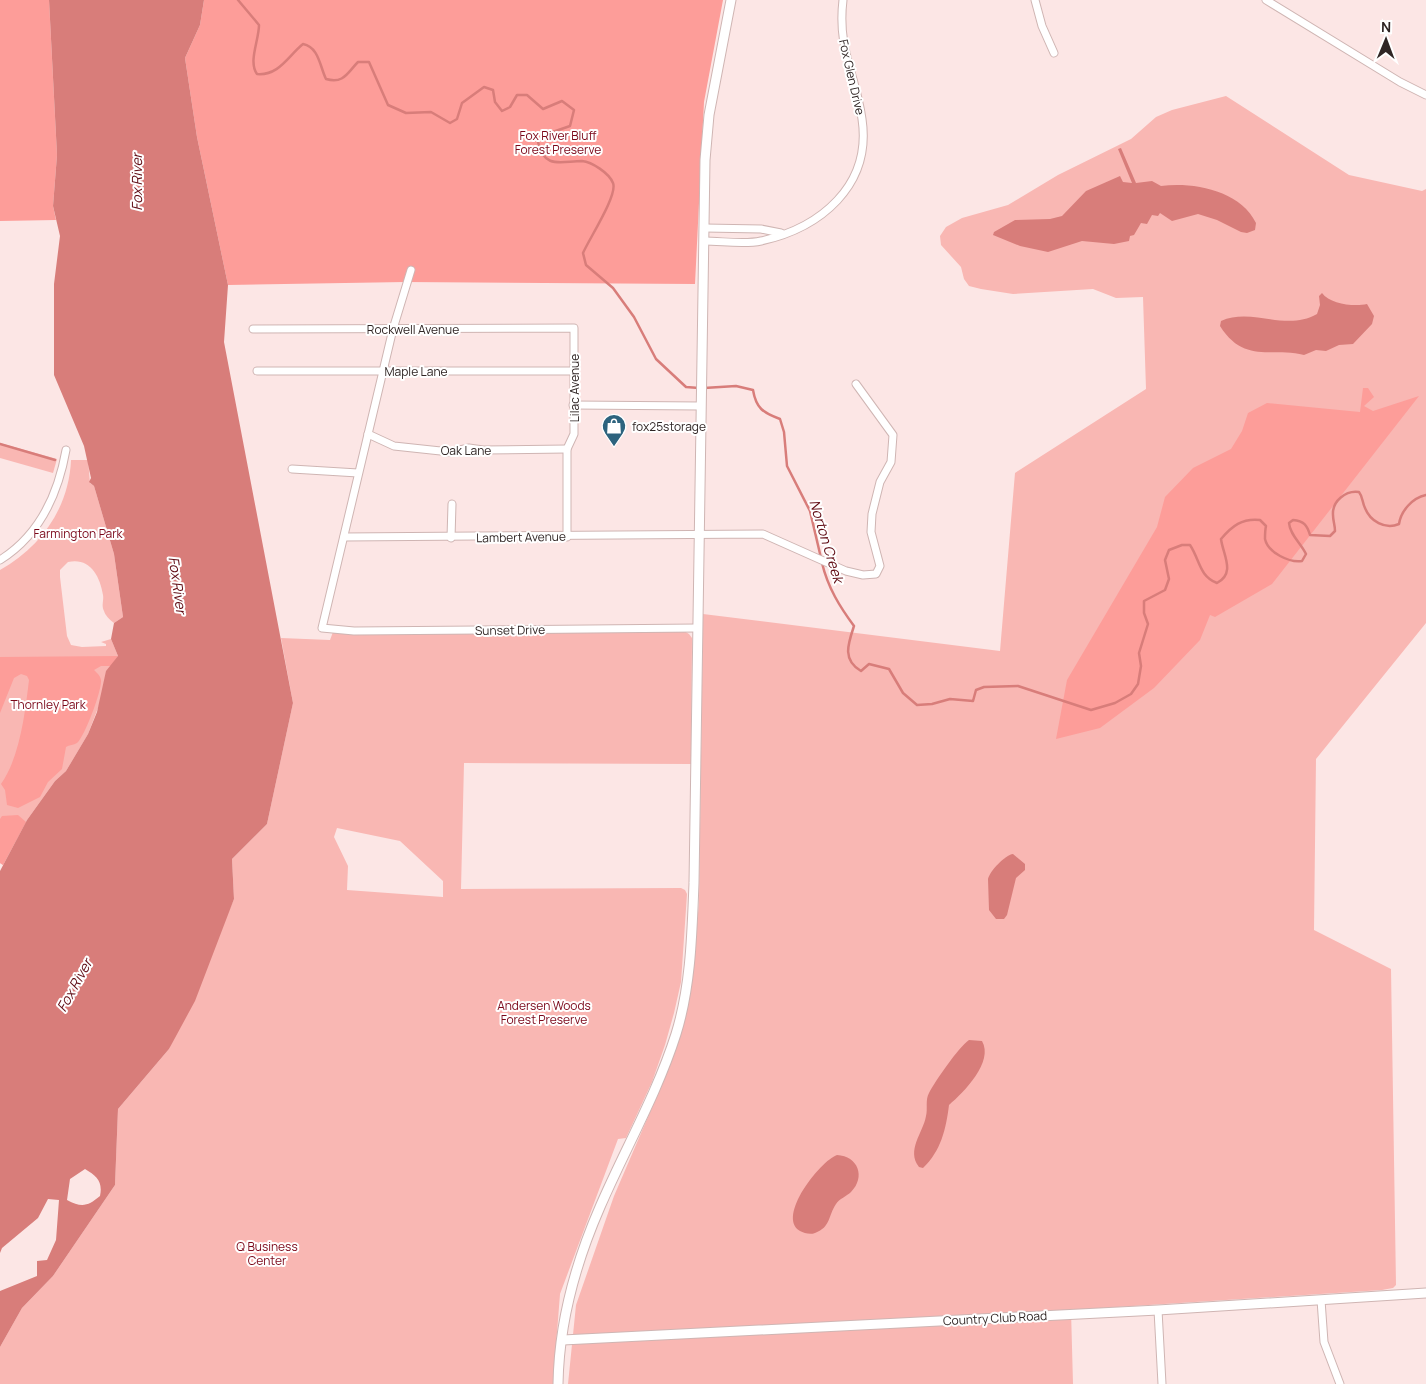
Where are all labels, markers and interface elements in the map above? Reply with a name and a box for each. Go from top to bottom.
north arrow [1361,15,1411,65]
text: N [1381,17,1391,36]
street label: Fox Glen Drive [835,37,869,117]
park label: Fox River Bluff Forest Preserve [515,127,601,158]
water label: Fox River [127,151,146,211]
street label: Rockwell Avenue [367,321,459,338]
street label: Lilac Avenue [566,354,583,422]
street label: Maple Lane [385,363,447,380]
shop icon: fox25storage [601,413,627,447]
place label: fox25storage [632,418,706,435]
street label: Oak Lane [441,442,491,459]
water label: Norton Creek [805,497,849,587]
park label: Farmington Park [33,525,124,542]
street label: Lambert Avenue [476,528,566,546]
water label: Fox River [165,555,192,617]
street label: Sunset Drive [475,621,545,639]
park label: Thornley Park [10,696,87,713]
water label: Fox River [52,954,97,1015]
park label: Andersen Woods Forest Preserve [497,997,591,1028]
park label: Q Business Center [236,1238,298,1269]
street label: Country Club Road [943,1307,1047,1329]

